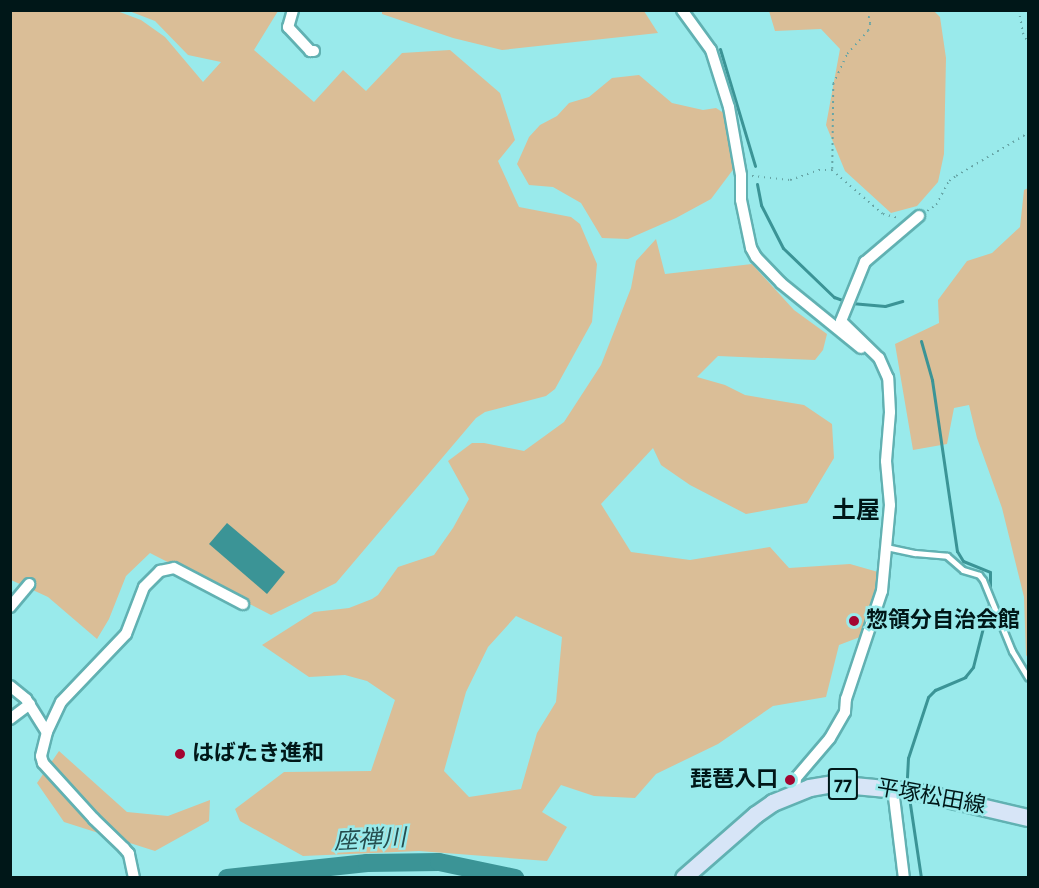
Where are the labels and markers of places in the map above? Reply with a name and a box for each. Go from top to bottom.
place label: 惣領分自治会館 [866,608,1020,634]
marker: 惣領分自治会館 [847,614,861,628]
place label: はばたき進和 [192,741,324,767]
marker: はばたき進和 [173,747,187,761]
place label: 琵琶入口 [690,767,778,793]
marker: 琵琶入口 [783,773,797,787]

